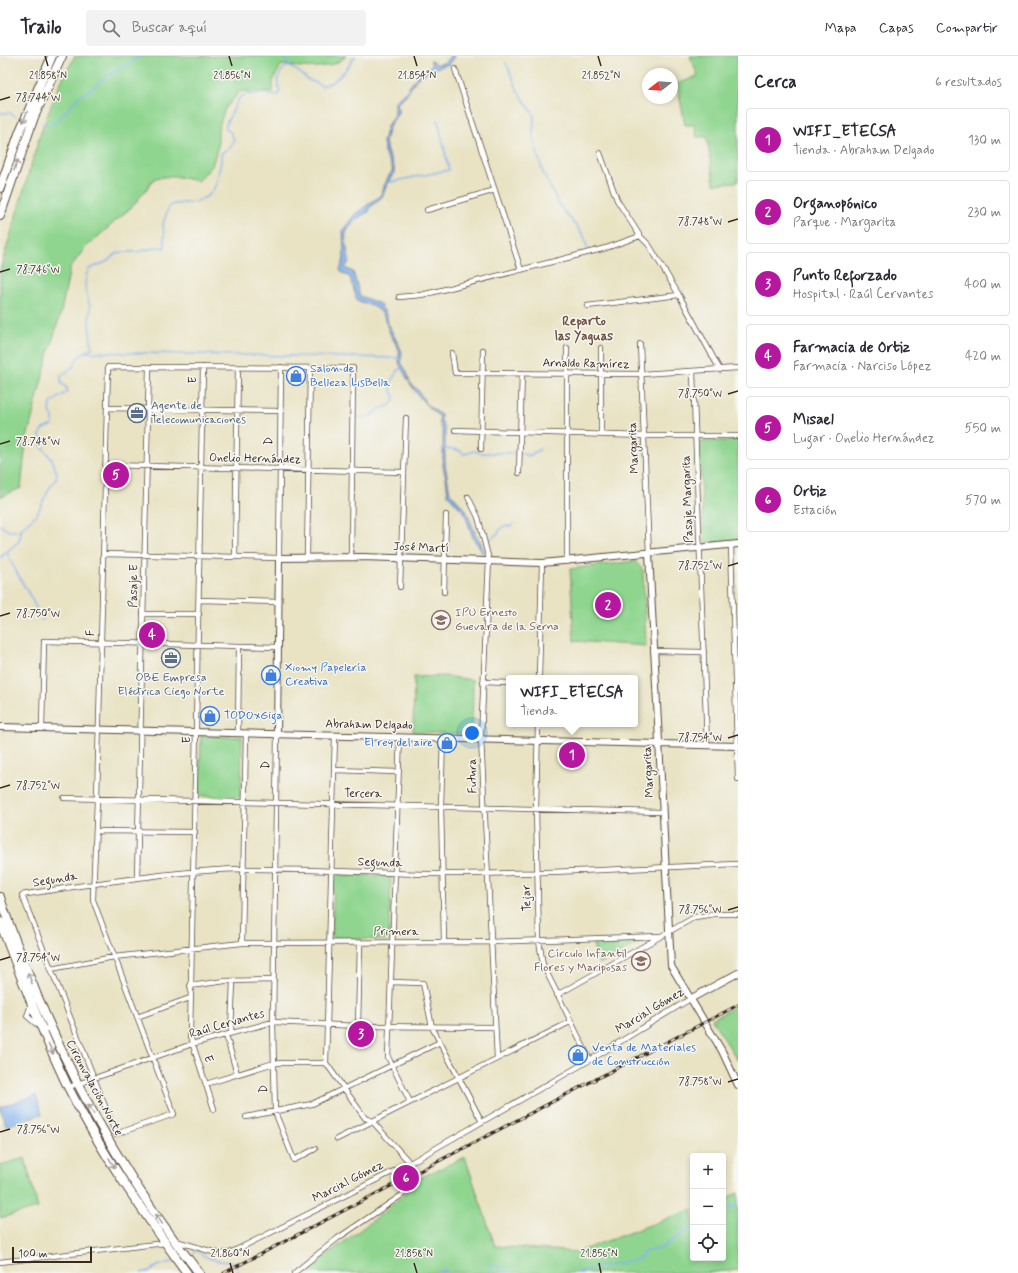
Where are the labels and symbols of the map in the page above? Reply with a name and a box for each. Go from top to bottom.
north arrow [642,68,678,104]
text: 21.858°N [29,69,67,83]
text: 21.856°N [213,69,251,83]
text: 21.854°N [398,69,437,83]
text: 21.852°N [582,69,621,83]
text: 78.744°W [16,91,60,105]
one-way arrow [21,111,29,123]
one-way arrow [13,160,21,172]
text: 78.748°W [678,215,722,229]
text: 78.746°W [16,263,60,277]
district label: Reparto las Yaguas [555,313,613,346]
street label: Arnaldo Ramírez [542,355,630,373]
place label: Salon de Belleza LisBella [310,361,391,391]
shop icon: Salon de Belleza LisBella [285,365,307,387]
street label: E [185,376,201,384]
text: 78.750°W [678,387,722,401]
place label: Agente de Telecomunicaciones [151,398,246,428]
office icon: Agente de Telecomunicaciones [126,402,148,424]
street label: Margarita [625,422,643,474]
text: 78.748°W [16,435,60,449]
street label: D [261,437,277,445]
street label: Onelio Hernández [209,450,301,468]
street label: Pasaje Margarita [678,455,698,543]
pin: 5 [103,460,129,490]
street label: José Martí [393,539,449,557]
text: 78.752°W [678,559,722,573]
street label: Pasaje E [126,564,142,608]
pin: 2 [595,590,621,620]
place label: IPU Ernesto Guevara de la Serna [455,605,559,635]
text: 78.750°W [16,607,60,621]
school or university icon: IPU Ernesto Guevara de la Serna [430,609,452,631]
pin: 4 [139,620,165,650]
street label: F [83,630,99,636]
office icon: OBE Empresa Eléctrica Ciego Norte [160,647,182,669]
place label: Xiomy Papelería Creativa [285,660,367,690]
shop icon: Xiomy Papelería Creativa [260,664,282,686]
place label: OBE Empresa Eléctrica Ciego Norte [118,670,225,700]
shop icon: TODOxGiga [199,705,221,727]
place label: TODOxGiga [224,708,283,725]
street label: Abraham Delgado [325,716,413,734]
your location [462,723,482,743]
text: 78.754°W [678,731,722,745]
shop icon: El rey del aire [436,732,458,754]
place label: El rey del aire [364,735,433,751]
street label: E [179,736,195,744]
pin: 1 [559,740,585,770]
street label: Margarita [640,746,658,798]
street label: Futura [465,758,481,794]
street label: D [258,761,274,769]
text: 78.752°W [16,779,60,793]
street label: Tercera [344,786,383,802]
street label: Segunda [357,854,403,873]
street label: Segunda [32,868,79,892]
street label: Tejar [519,884,535,912]
text: 78.756°W [679,903,721,917]
street label: Primera [373,924,419,940]
place label: Círculo Infantil Flores y Mariposas [534,946,628,976]
school or university icon: Círculo Infantil Flores y Mariposas [630,950,652,972]
text: 78.754°W [16,951,60,965]
one-way arrow [26,973,34,985]
street label: Marcial Gómez [613,984,688,1038]
street label: Raúl Cervantes [187,1005,267,1042]
pin: 3 [348,1019,374,1049]
street label: Circunvalación Norte [62,1037,126,1139]
place label: Venta de Materiales de Construcción [592,1040,696,1070]
one-way arrow [48,1042,55,1054]
shop icon: Venta de Materiales de Construcción [567,1044,589,1066]
street label: E [199,1053,217,1065]
text: 78.758°W [678,1075,722,1089]
street label: D [256,1085,272,1093]
one-way arrow [86,1103,94,1115]
text: 78.756°W [17,1123,59,1137]
one-way arrow [108,1157,116,1168]
street label: Marcial Gómez [310,1157,387,1207]
pin: 6 [393,1163,419,1193]
one-way arrow [155,1214,163,1225]
scale bar [12,1245,92,1264]
text: 21.860°N [211,1247,250,1261]
text: 21.858°N [395,1247,433,1261]
text: 21.856°N [580,1247,618,1261]

